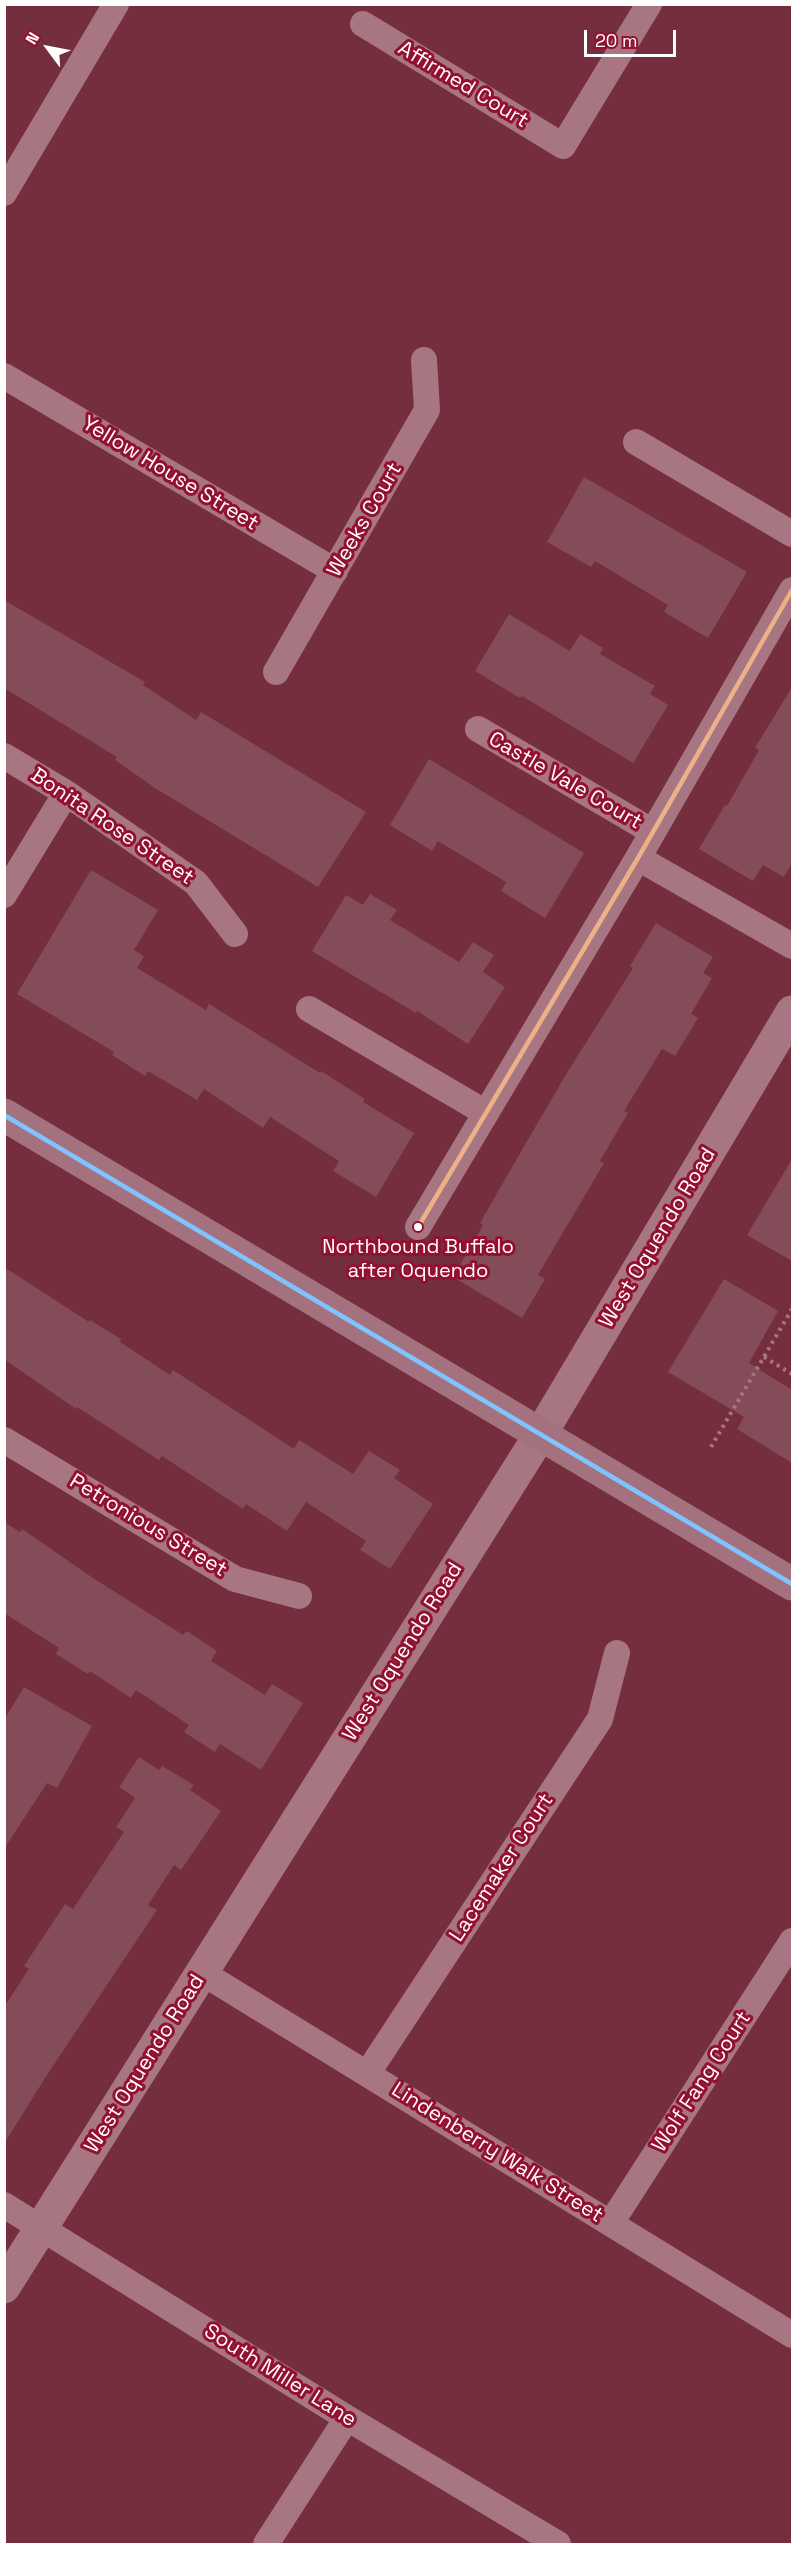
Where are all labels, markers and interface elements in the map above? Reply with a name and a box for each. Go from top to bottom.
north arrow [18,18,78,78]
scale bar [587,18,678,56]
text: N [21,28,44,48]
text: 20 m [595,29,638,52]
street label: Affirmed Court [393,36,533,134]
street label: Yellow House Street [77,411,263,537]
street label: Weeks Court [322,459,408,581]
street label: Castle Vale Court [484,727,646,835]
street label: Bonita Rose Street [26,763,198,891]
street label: West Oquendo Road [594,1143,722,1333]
marker: Northbound Buffalo after Oquendo [412,1221,424,1233]
place label: Northbound Buffalo after Oquendo [322,1236,514,1283]
street label: Petronious Street [65,1469,231,1583]
street label: West Oquendo Road [338,1558,468,1746]
street label: Lacemaker Court [445,1789,559,1947]
street label: West Oquendo Road [80,1970,210,2158]
street label: Wolf Fang Court [647,2007,757,2157]
street label: Lindenberry Walk Street [387,2078,607,2228]
street label: South Miller Lane [199,2319,361,2433]

